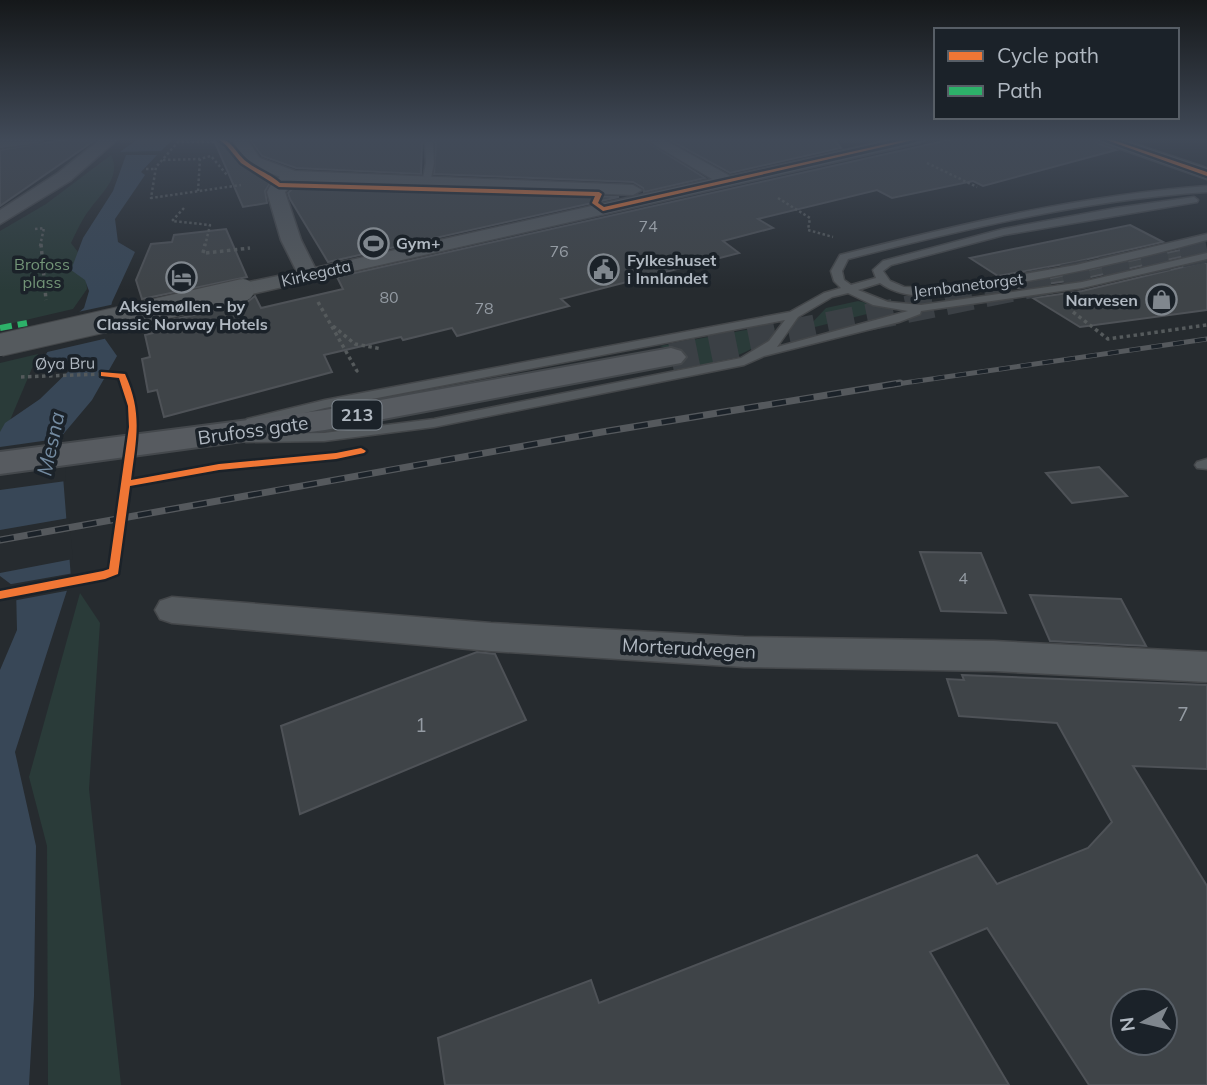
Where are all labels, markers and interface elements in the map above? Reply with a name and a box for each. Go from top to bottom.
legend [934,28,1179,119]
text: Cycle path [997,42,1099,68]
text: Path [997,77,1042,103]
house number: 74 [638,216,658,236]
sports icon: Gym+ [356,226,390,260]
place label: Gym+ [396,233,441,253]
house number: 76 [549,241,569,261]
place label: Fylkeshuset i Innlandet [627,250,716,288]
public building icon: Fylkeshuset i Innlandet [587,252,621,286]
park label: Brofoss plass [14,254,70,292]
street label: Kirkegata [279,255,353,291]
hotel icon: Aksjemøllen - by Classic Norway Hotels [165,260,199,294]
street label: Jernbanetorget [912,268,1025,302]
shop icon: Narvesen [1144,283,1178,317]
house number: 80 [379,287,399,307]
place label: Narvesen [1065,290,1138,310]
place label: Aksjemøllen - by Classic Norway Hotels [96,296,268,334]
house number: 78 [474,298,494,318]
street label: Øya Bru [35,352,95,374]
road number: 213 [332,400,382,430]
water label: Mesna [31,409,69,478]
street label: Brufoss gate [196,410,310,450]
house number: 4 [958,568,968,588]
street label: Morterudvegen [622,633,756,663]
house number: 7 [1177,702,1189,726]
house number: 1 [415,713,427,737]
north arrow [1109,987,1179,1057]
text: N [1114,1016,1140,1033]

